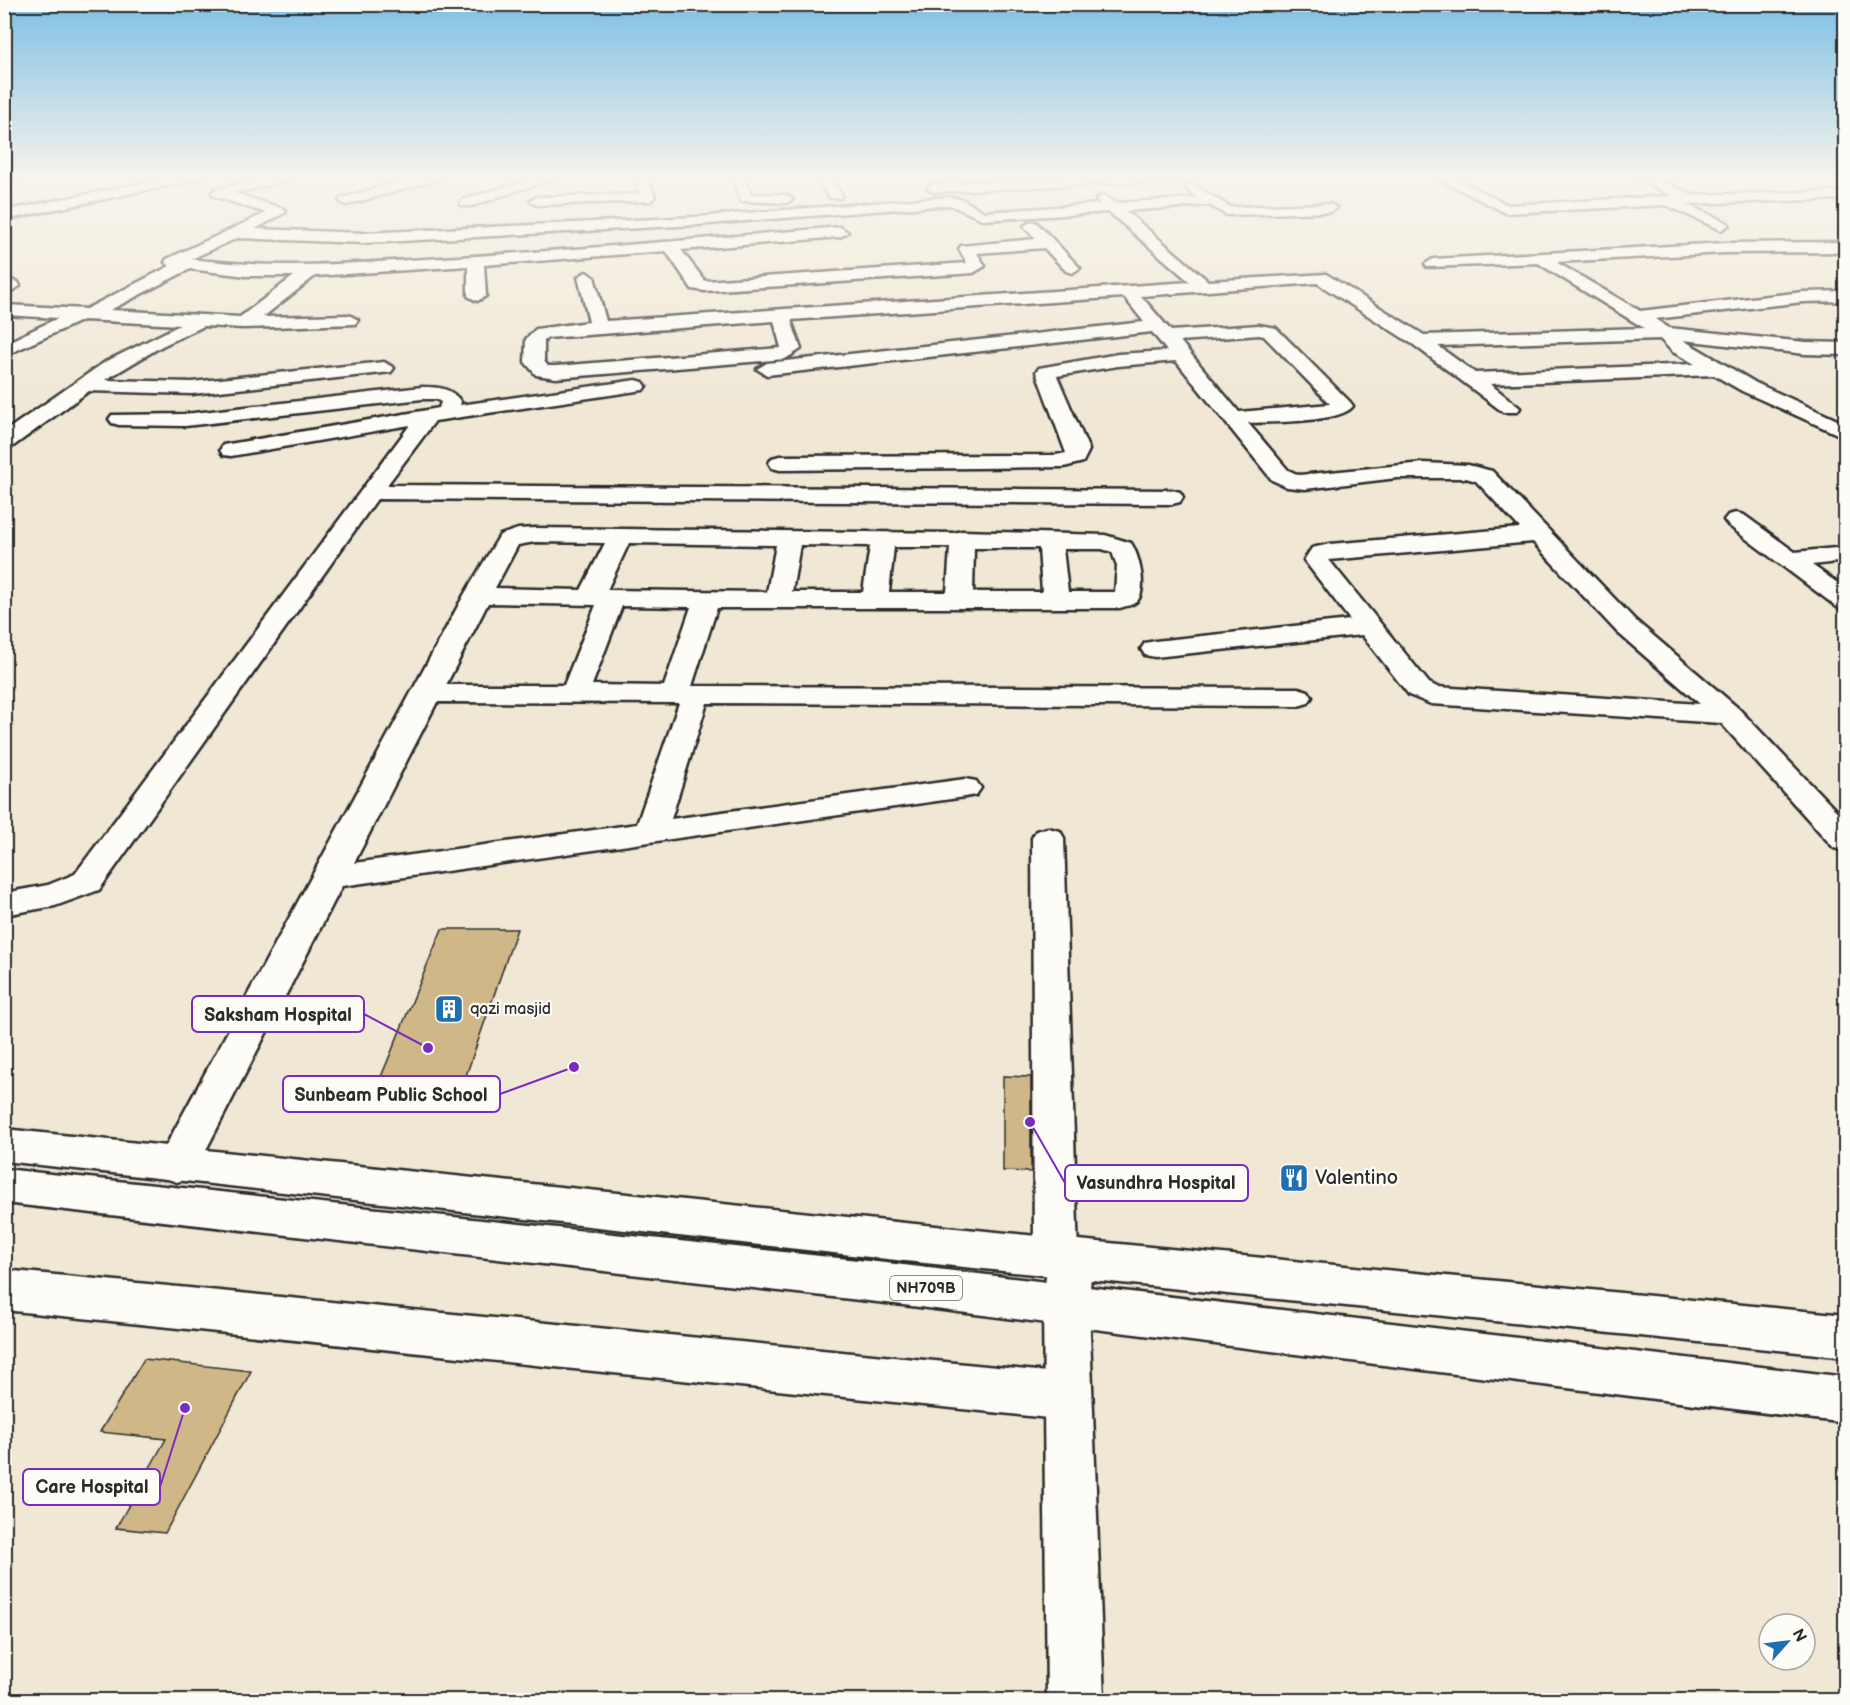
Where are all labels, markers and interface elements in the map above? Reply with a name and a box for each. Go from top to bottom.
building icon: qazi masjid [433,993,465,1025]
callout: Saksham Hospital [192,996,364,1032]
place label: qazi masjid [470,1000,551,1019]
text: Saksham Hospital [204,1005,352,1026]
callout: Sunbeam Public School [283,1076,500,1112]
text: Sunbeam Public School [294,1085,488,1106]
restaurant icon: Valentino [1278,1162,1310,1194]
callout: Vasundhra Hospital [1065,1165,1248,1201]
place label: Valentino [1315,1166,1398,1190]
text: Vasundhra Hospital [1076,1173,1236,1194]
road number: NH709B [890,1276,962,1300]
callout: Care Hospital [23,1469,160,1505]
text: Care Hospital [36,1477,148,1498]
north arrow [1757,1612,1817,1672]
text: N [1788,1626,1810,1645]

